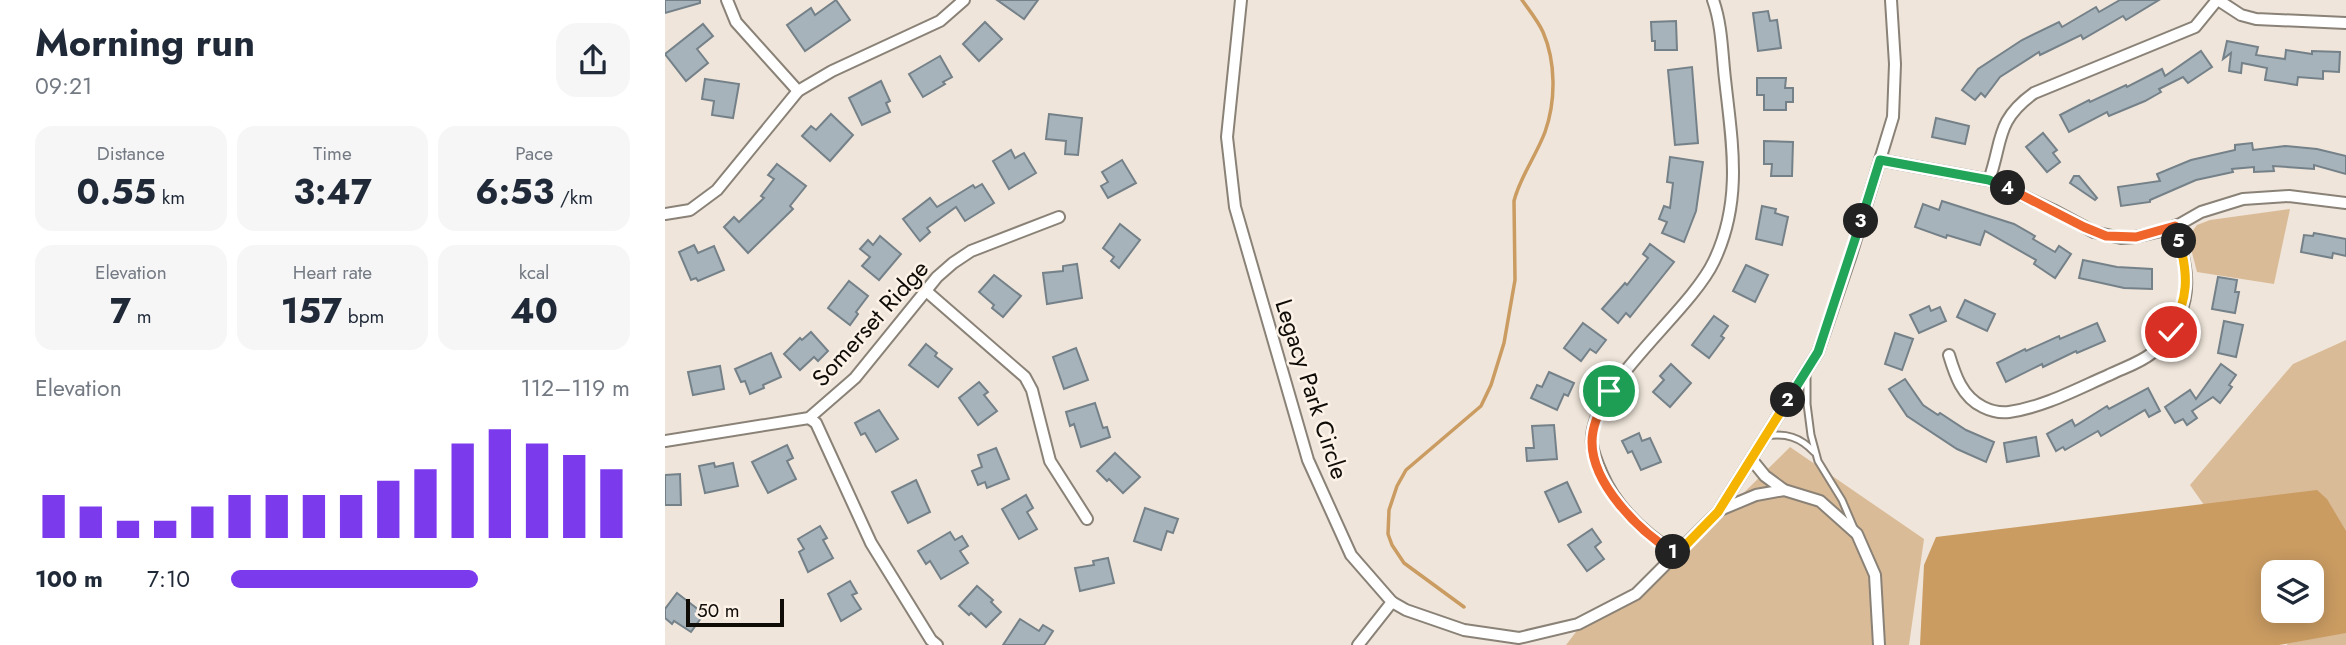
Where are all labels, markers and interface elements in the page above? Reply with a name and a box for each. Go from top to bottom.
text: Morning run [35,15,255,70]
button: share [556,23,630,97]
text: 09:21 [35,69,92,103]
text: Distance [97,140,165,167]
text: Time [313,140,352,167]
text: Pace [515,140,553,167]
text: 0.55 [77,167,156,217]
text: 3:47 [293,167,372,217]
text: 6:53 [475,167,554,217]
pin: 4 [1991,170,2025,206]
text: 4 [2001,174,2014,201]
text: km [156,184,185,211]
text: /km [554,184,593,211]
pin: 3 [1843,204,1879,238]
text: 3 [1855,207,1866,234]
pin: 5 [2161,224,2197,258]
text: 5 [2172,227,2185,254]
street label: Somerset Ridge [803,252,937,394]
text: Elevation [95,259,167,286]
text: Heart rate [293,259,372,286]
text: kcal [519,259,550,286]
text: 7 [110,286,131,336]
text: 157 [281,286,342,336]
text: 40 [510,286,558,336]
street label: Legacy Park Circle [1266,294,1358,484]
pin [2141,302,2201,362]
text: m [131,303,152,330]
text: bpm [342,303,384,330]
icon: check [2152,313,2190,351]
pin [1579,361,1639,421]
text: Elevation [35,371,122,405]
text: 112–119 m [520,371,630,405]
icon: arrive [1590,372,1628,410]
pin: 2 [1771,382,1805,418]
text: 2 [1781,386,1794,413]
pin: 1 [1655,534,1691,570]
text: 1 [1668,538,1677,565]
map controls [2261,560,2324,623]
button: layers [2261,560,2324,623]
text: 100 m [35,562,103,596]
text: 7:10 [147,562,190,596]
scale bar [686,596,784,628]
text: 50 m [697,597,740,624]

